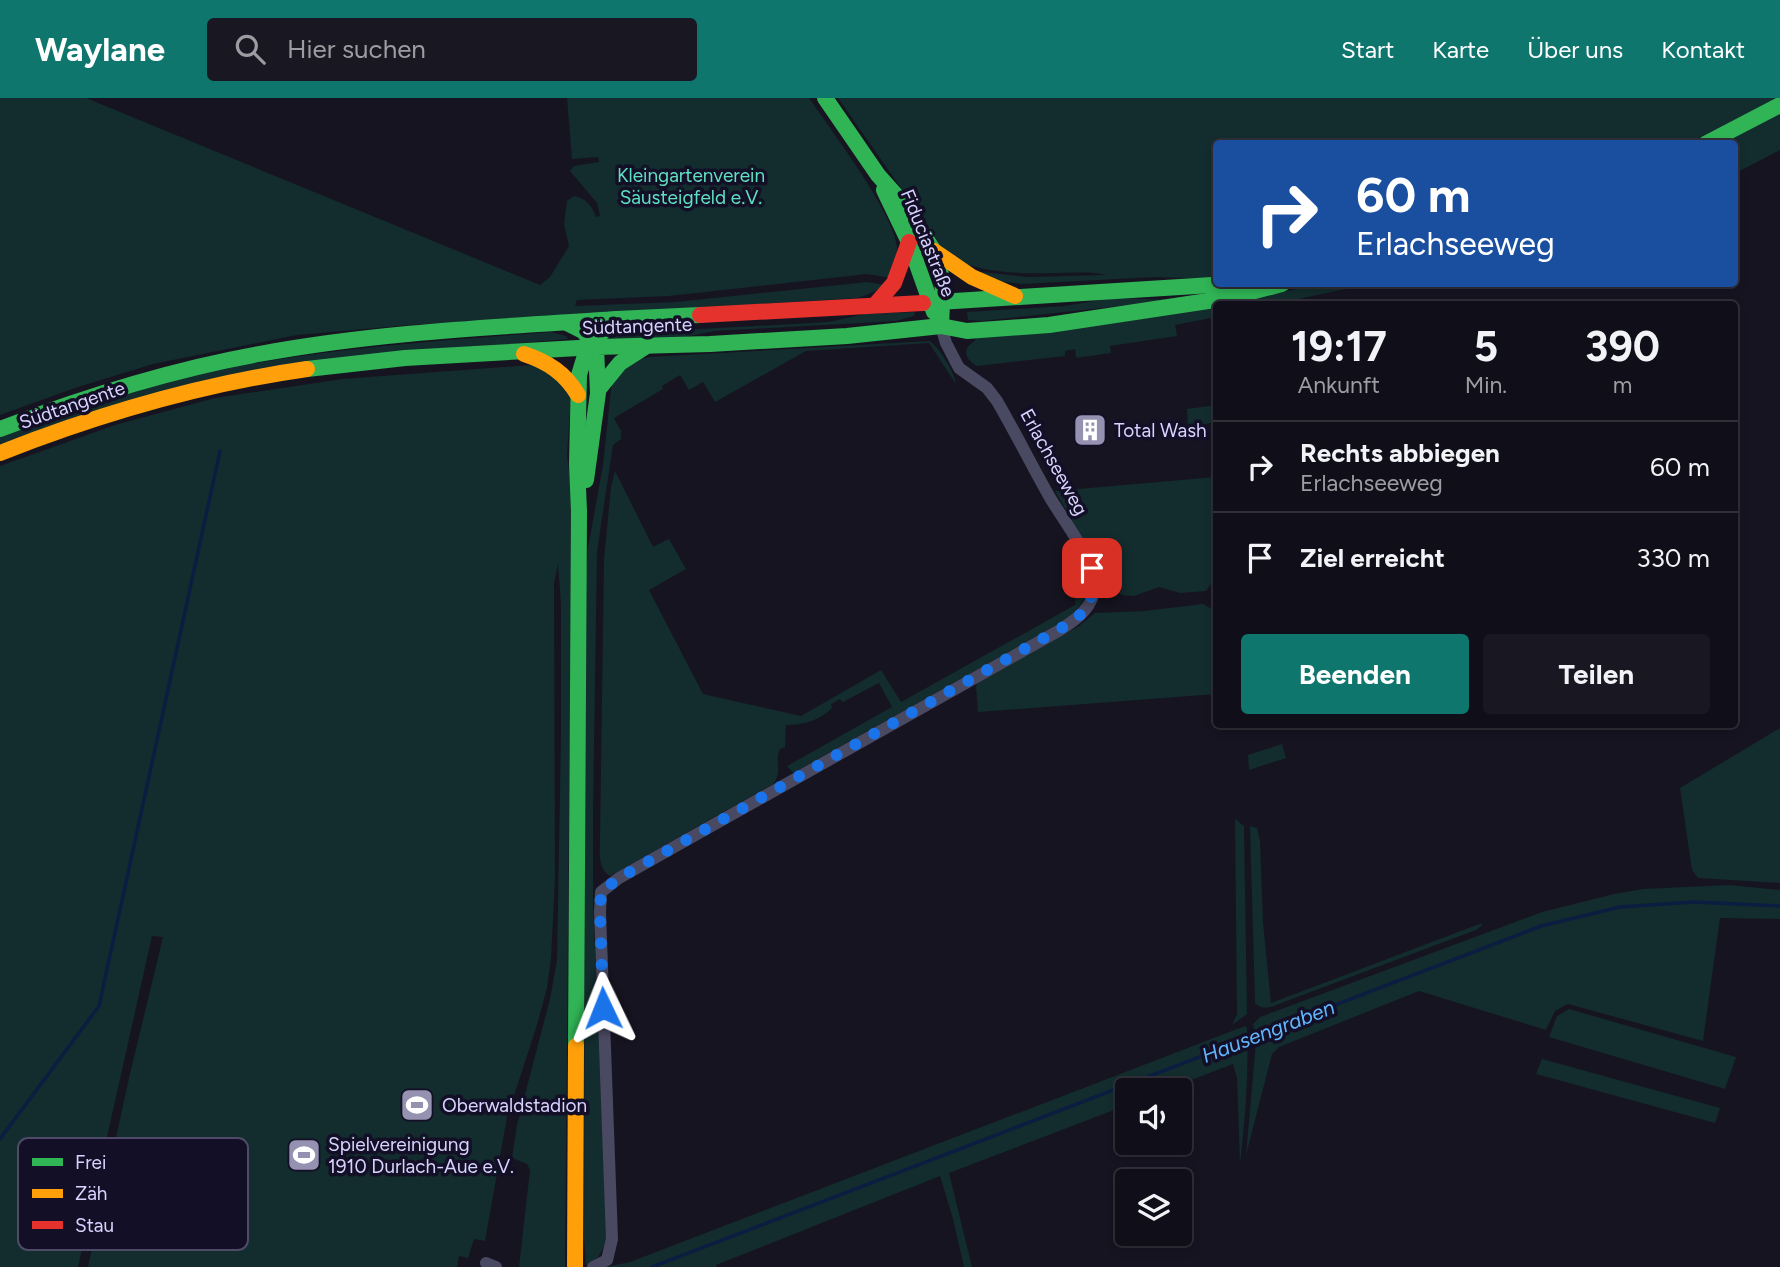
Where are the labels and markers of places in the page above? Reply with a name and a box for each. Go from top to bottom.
building icon: Total Wash [1071,411,1109,449]
place label: Total Wash [1114,419,1207,442]
pin [1062,538,1122,598]
sports icon: Oberwaldstadion [398,1086,436,1124]
place label: Oberwaldstadion [442,1094,587,1117]
place label: Spielvereinigung 1910 Durlach-Aue e.V. [328,1133,514,1178]
sports icon: Spielvereinigung 1910 Durlach-Aue e.V. [285,1136,323,1174]

